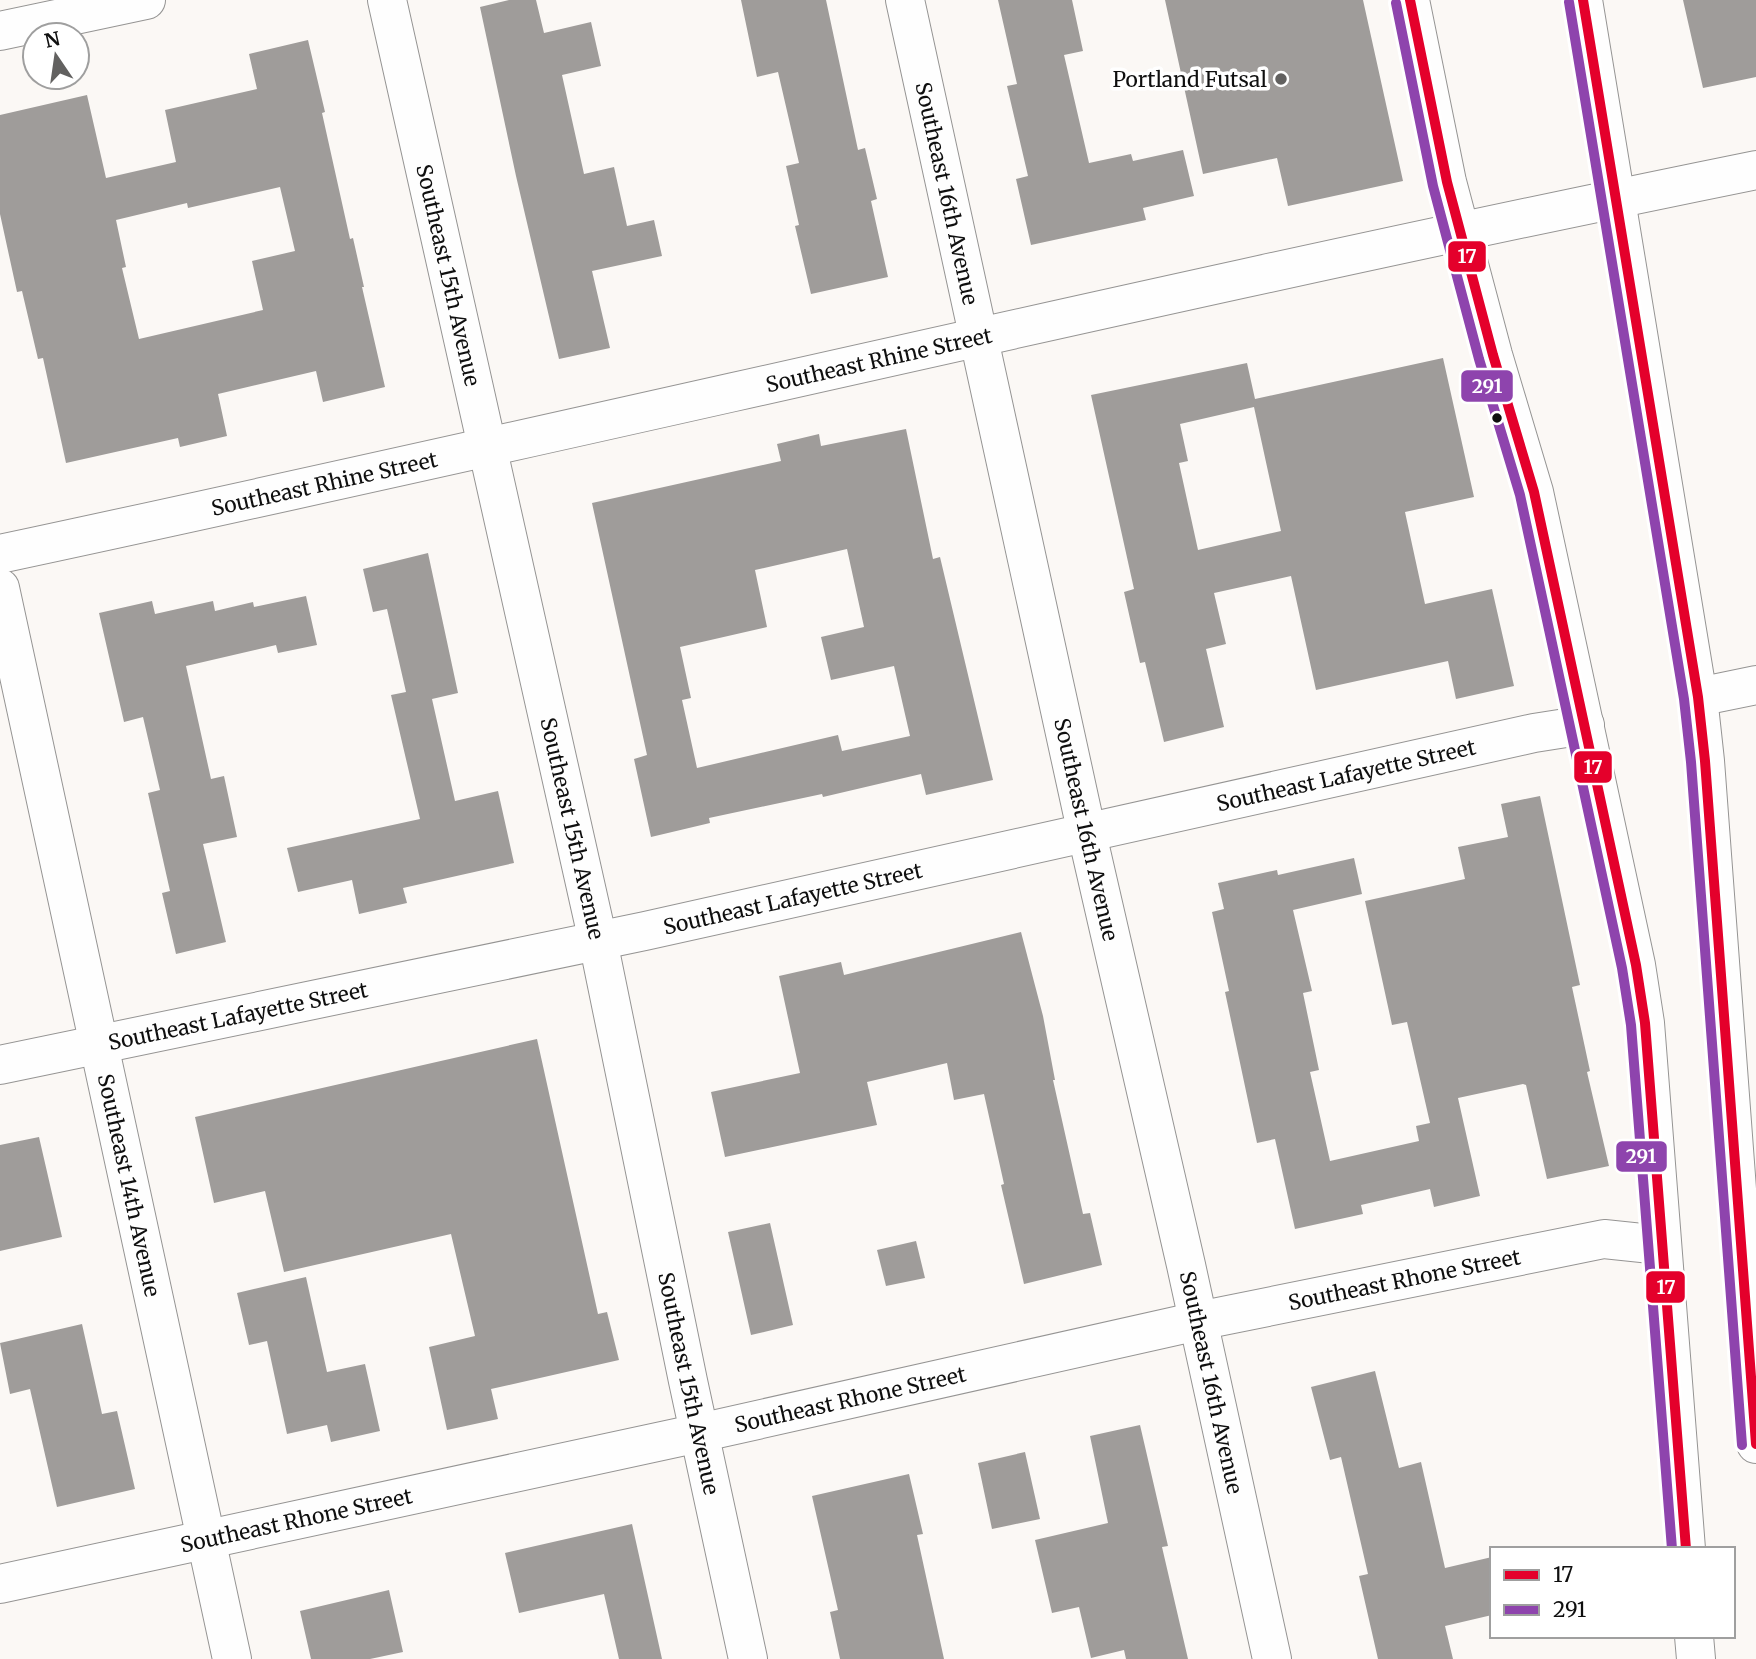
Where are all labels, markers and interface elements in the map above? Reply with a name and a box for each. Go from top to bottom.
north arrow [21,21,91,91]
text: N [42,26,62,53]
place label: Portland Futsal [1112,66,1267,93]
marker: Portland Futsal [1273,71,1289,87]
street label: Southeast 16th Avenue [910,79,985,307]
street label: Southeast 15th Avenue [411,162,487,389]
line badge: 17 [1447,240,1487,273]
text: 17 [1457,244,1477,268]
street label: Southeast Rhine Street [763,321,994,398]
line badge: 291 [1460,369,1514,403]
text: 291 [1472,374,1503,398]
unlabelled marker [1490,411,1504,425]
street label: Southeast Rhine Street [209,445,440,521]
street label: Southeast 15th Avenue [535,715,611,942]
street label: Southeast 16th Avenue [1049,715,1125,943]
street label: Southeast Lafayette Street [1214,733,1478,817]
line badge: 17 [1573,750,1613,784]
text: 17 [1583,755,1603,779]
street label: Southeast Lafayette Street [660,856,925,940]
street label: Southeast Lafayette Street [106,975,370,1056]
street label: Southeast 14th Avenue [92,1071,167,1299]
line badge: 291 [1615,1140,1668,1173]
text: 291 [1626,1144,1657,1168]
street label: Southeast Rhone Street [1286,1243,1523,1316]
street label: Southeast 16th Avenue [1174,1268,1249,1496]
street label: Southeast 15th Avenue [653,1270,726,1497]
line badge: 17 [1645,1270,1686,1304]
text: 17 [1656,1275,1676,1299]
street label: Southeast Rhone Street [732,1360,968,1438]
street label: Southeast Rhone Street [178,1482,415,1558]
legend [1490,1547,1735,1638]
text: 17 [1553,1561,1573,1588]
text: 291 [1553,1596,1586,1623]

